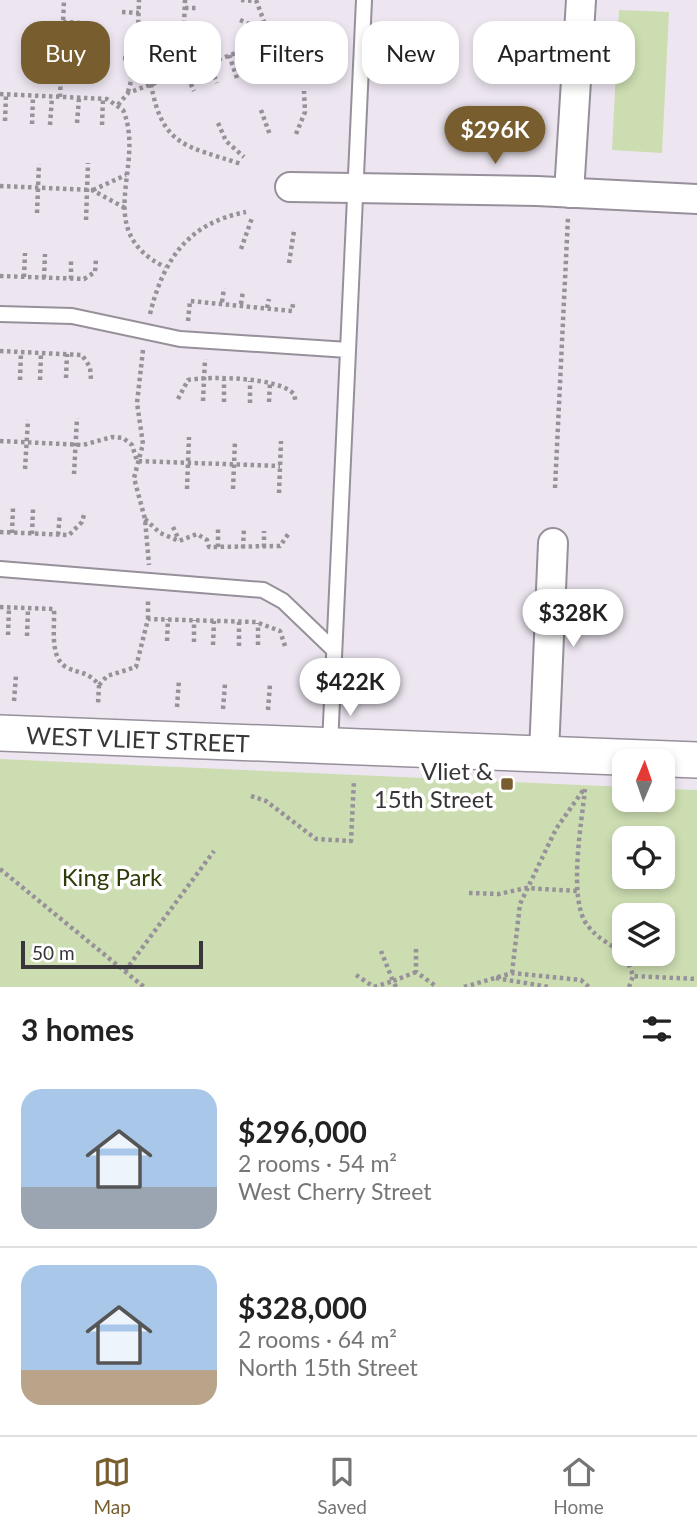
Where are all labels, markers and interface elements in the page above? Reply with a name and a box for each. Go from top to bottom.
chip: Buy [21,21,110,84]
chip: Rent [124,21,221,84]
chip: Filters [235,21,348,84]
chip: New [362,21,459,84]
chip: Apartment [473,21,635,84]
pin: $296K [446,106,544,166]
text: $296K [460,115,530,143]
pin: $328K [524,590,622,649]
text: $328K [538,598,608,626]
pin: $422K [301,658,399,718]
text: $422K [315,667,385,695]
street label: WEST VLIET STREET [26,720,250,757]
north arrow [612,749,676,812]
map controls [612,749,675,966]
place label: Vliet & 15th Street [374,756,493,813]
marker: Vliet & 15th Street [499,776,515,792]
button: locate [612,826,675,889]
park label: King Park [62,862,163,891]
button: layers [612,903,675,966]
scale bar [21,938,203,970]
text: 50 m [32,941,75,964]
icon: filters [638,1010,676,1048]
text: 3 homes [21,1011,134,1047]
text: $296,000 [238,1113,367,1149]
icon: home [77,1117,161,1201]
text: 2 rooms · 54 m² [238,1149,397,1177]
text: West Cherry Street [238,1177,432,1205]
text: $328,000 [238,1289,367,1325]
icon: home [77,1293,161,1377]
text: 2 rooms · 64 m² [238,1325,397,1353]
text: North 15th Street [238,1353,418,1381]
tab: Map [93,1453,131,1518]
tab: Saved [317,1453,367,1518]
tab: Home [553,1453,604,1518]

